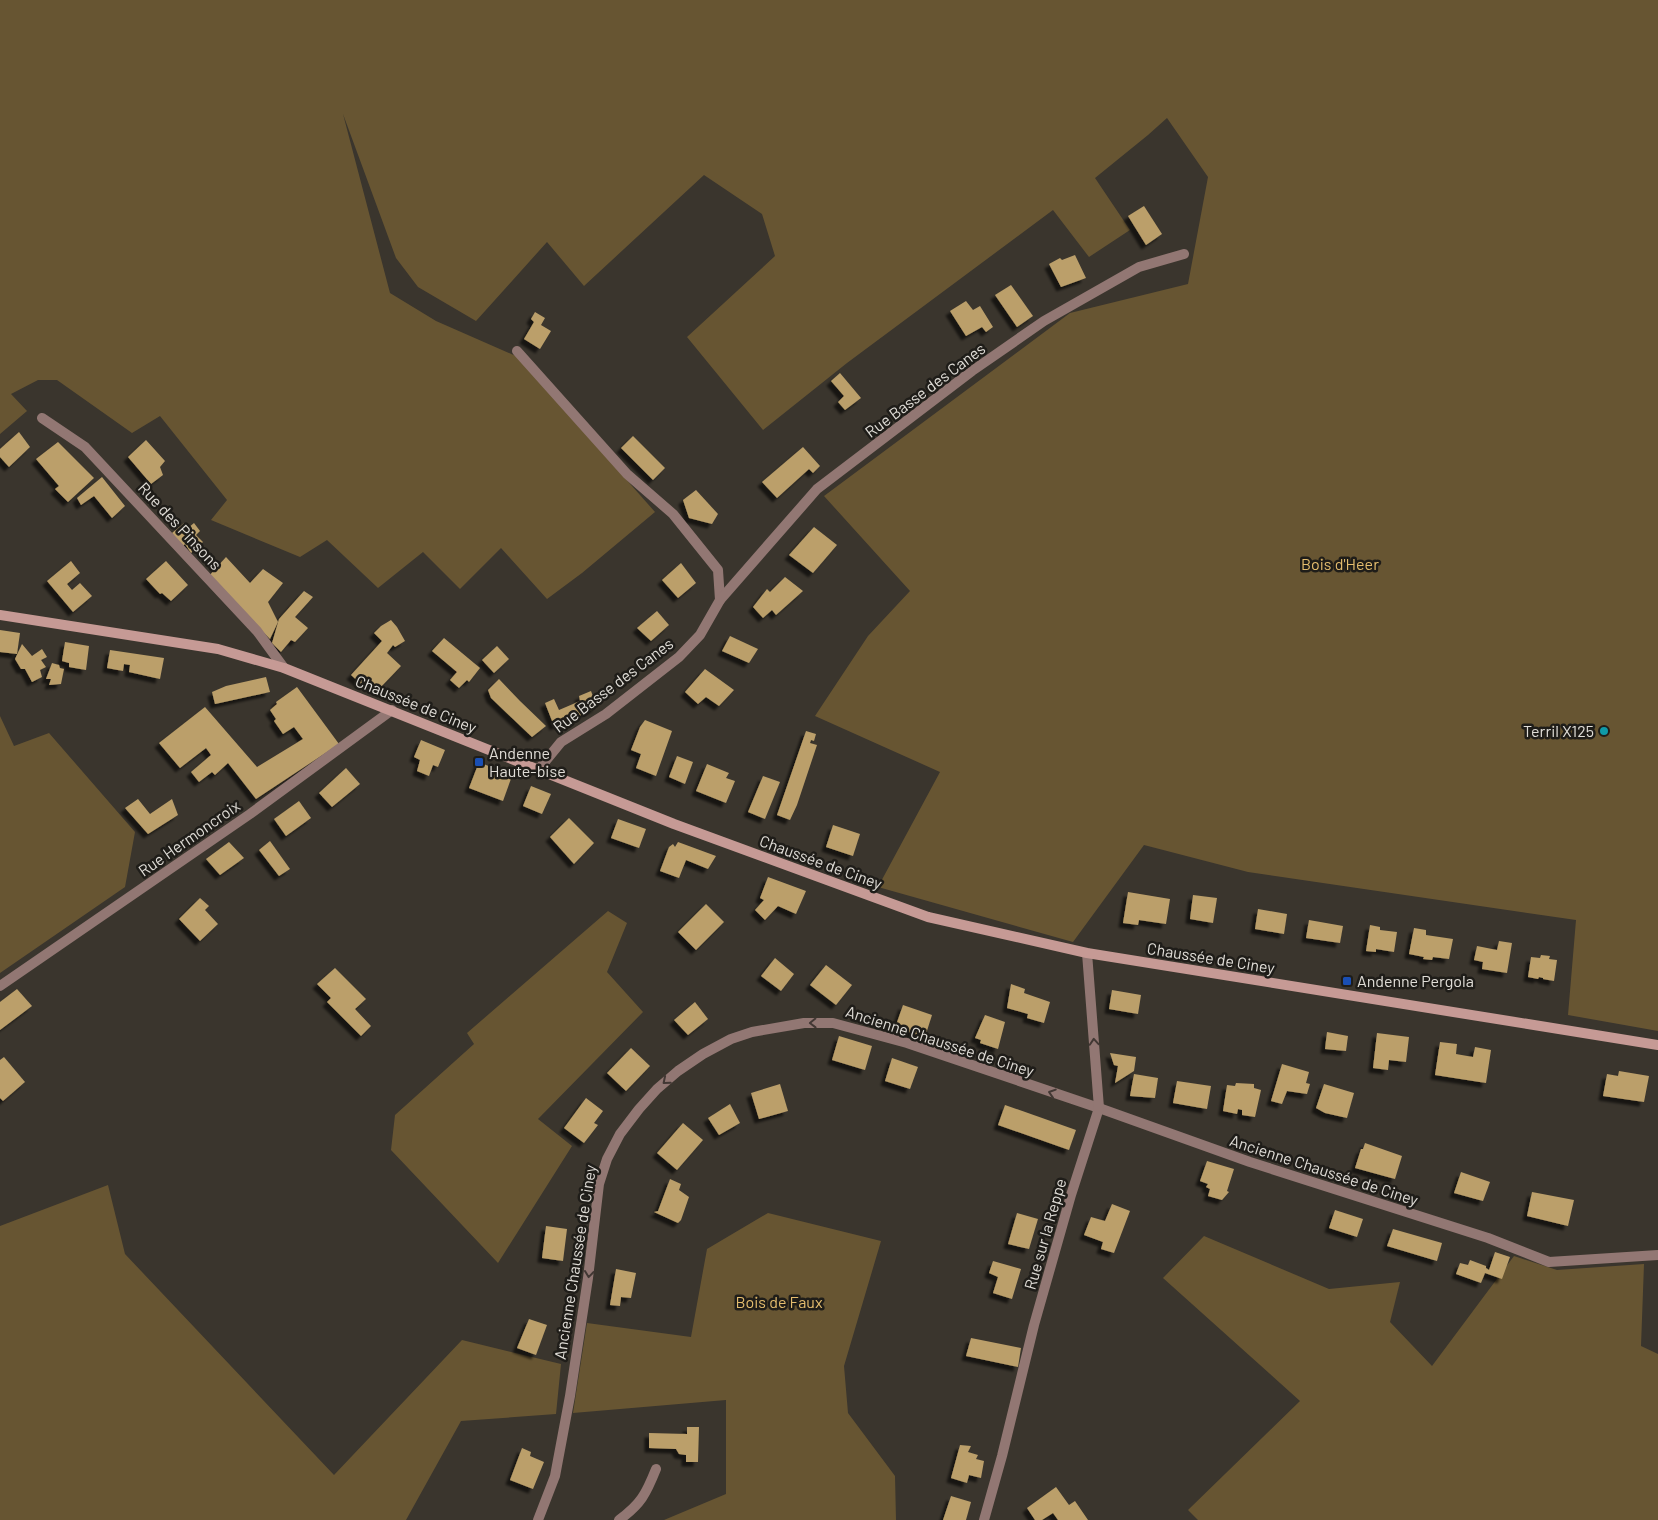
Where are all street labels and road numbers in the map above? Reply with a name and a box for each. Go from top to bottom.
street label: Rue Basse des Canes [861,338,989,441]
street label: Rue des Pinsons [135,478,226,573]
street label: Rue Basse des Canes [549,633,677,736]
street label: Chaussée de Ciney [353,671,480,737]
street label: Rue Hermoncroix [134,795,244,880]
street label: Chaussée de Ciney [757,831,886,893]
street label: Chaussée de Ciney [1146,938,1277,977]
street label: Ancienne Chaussée de Ciney [844,1001,1037,1080]
street label: Ancienne Chaussée de Ciney [1228,1130,1421,1209]
street label: Ancienne Chaussée de Ciney [550,1163,599,1361]
street label: Rue sur la Reppe [1020,1176,1069,1292]

